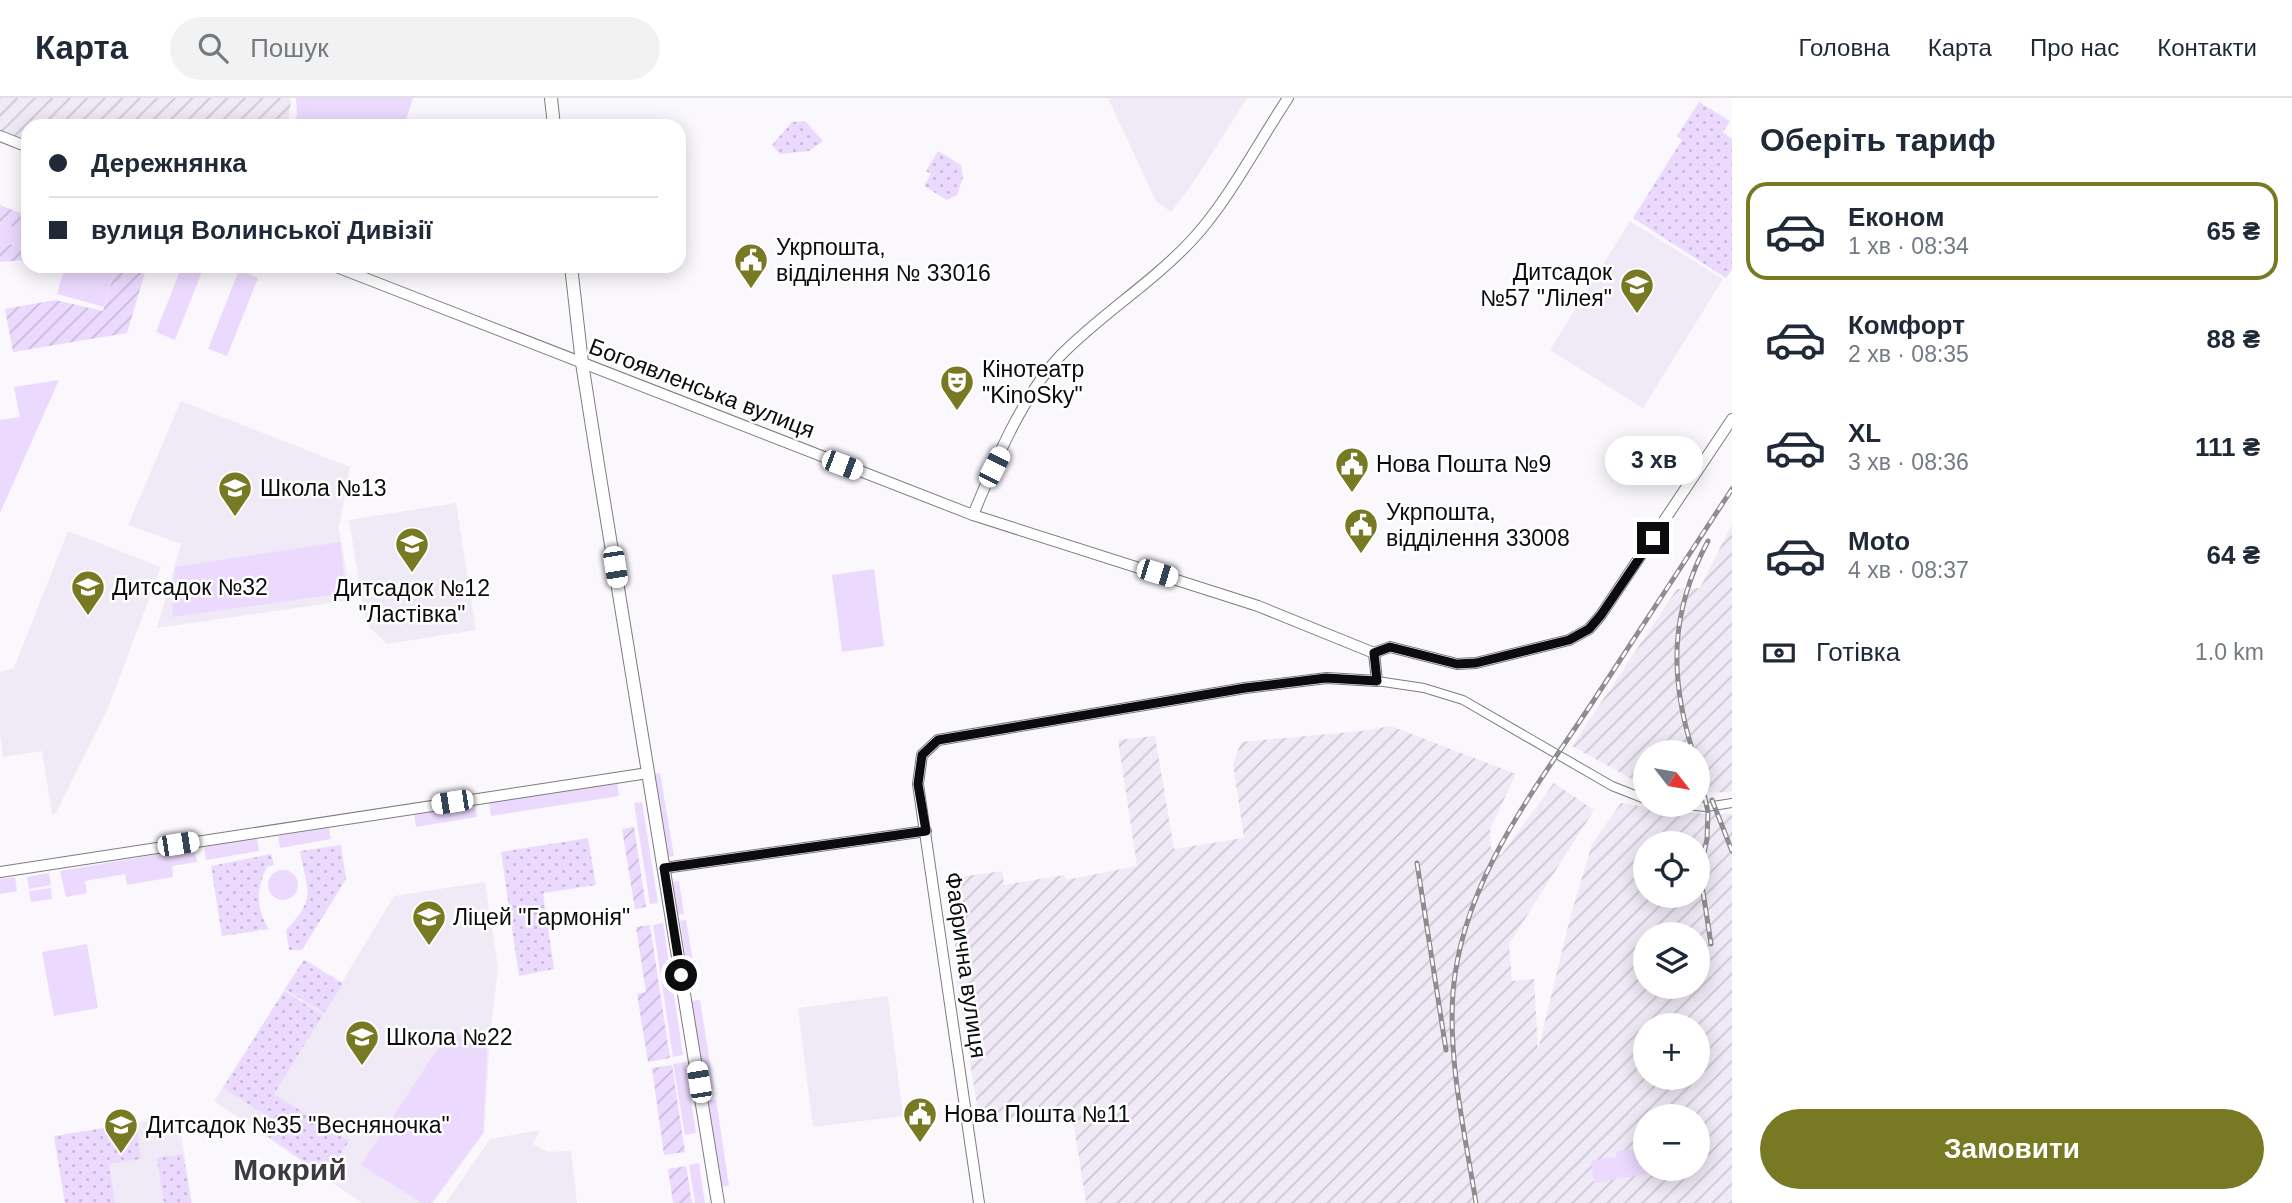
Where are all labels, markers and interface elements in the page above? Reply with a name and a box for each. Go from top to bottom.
search box [170,17,660,80]
text: Карта [35,29,128,66]
icon: search [194,29,232,67]
text: Пошук [250,33,329,63]
text: Головна [1799,34,1890,61]
text: Карта [1928,34,1992,61]
text: Про нас [2030,34,2119,61]
text: Контакти [2157,34,2257,61]
text: Оберіть тариф [1760,122,1996,158]
text: Дережнянка [91,148,247,178]
icon: car [1764,200,1827,263]
text: Економ [1848,202,1944,232]
text: вулиця Волинської Дивізії [91,215,432,245]
text: 65 ₴ [2207,216,2260,246]
text: 1 хв · 08:34 [1848,233,1969,259]
place label: Укрпошта, відділення № 33016 [776,234,991,286]
public building icon: Укрпошта, відділення № 33016 [732,241,770,290]
place label: Дитсадок №57 "Лілея" [1480,259,1613,311]
school or university icon: Дитсадок №57 "Лілея" [1618,266,1656,315]
icon: car [1764,308,1827,371]
text: Комфорт [1848,310,1965,340]
text: 88 ₴ [2207,324,2260,354]
street label: Богоявленська вулиця [586,333,818,443]
text: 2 хв · 08:35 [1848,341,1969,367]
place label: Кінотеатр "KinoSky" [982,356,1084,408]
theatre icon: Кінотеатр "KinoSky" [938,363,976,412]
icon: car [1764,416,1827,479]
text: XL [1848,418,1881,448]
text: 111 ₴ [2195,432,2260,462]
callout: 3 хв [1604,436,1702,486]
car [976,444,1013,490]
public building icon: Нова Пошта №9 [1333,445,1371,494]
text: 3 хв [1631,447,1677,473]
car [819,448,866,482]
text: 3 хв · 08:36 [1848,449,1969,475]
place label: Нова Пошта №9 [1376,451,1551,477]
school or university icon: Школа №13 [216,469,254,518]
place label: Школа №13 [260,475,387,501]
place label: Укрпошта, відділення 33008 [1386,499,1570,551]
public building icon: Укрпошта, відділення 33008 [1342,506,1380,555]
route end [1637,522,1669,554]
icon: car [1764,524,1827,587]
school or university icon: Дитсадок №12 "Ластівка" [393,525,431,574]
text: Moto [1848,526,1910,556]
text: 64 ₴ [2207,540,2260,570]
car [602,545,629,589]
car [1134,557,1181,589]
text: 4 хв · 08:37 [1848,557,1969,583]
school or university icon: Дитсадок №32 [69,568,107,617]
place label: Дитсадок №32 [112,574,268,600]
place label: Дитсадок №12 "Ластівка" [334,575,490,627]
icon: cash [1760,634,1798,672]
text: Готівка [1816,637,1900,667]
text: 1.0 km [2195,639,2264,665]
north arrow [1633,740,1710,817]
map controls [1633,740,1710,1181]
car [430,788,475,816]
car [156,830,201,858]
button: locate [1633,831,1710,908]
street label: Фабрична вулиця [940,870,992,1060]
school or university icon: Ліцей "Гармонія" [410,898,448,947]
place label: Ліцей "Гармонія" [453,904,630,930]
button: layers [1633,922,1710,999]
route start [665,959,697,991]
button: + [1633,1013,1710,1090]
school or university icon: Школа №22 [343,1018,381,1067]
place label: Школа №22 [386,1024,513,1050]
car [686,1060,713,1104]
public building icon: Нова Пошта №11 [901,1095,939,1144]
place label: Нова Пошта №11 [944,1101,1130,1127]
button: − [1633,1104,1710,1181]
school or university icon: Дитсадок №35 "Весняночка" [102,1106,140,1155]
button: Замовити [1760,1109,2264,1189]
place label: Дитсадок №35 "Весняночка" [146,1112,450,1138]
district label: Мокрий [233,1153,347,1186]

